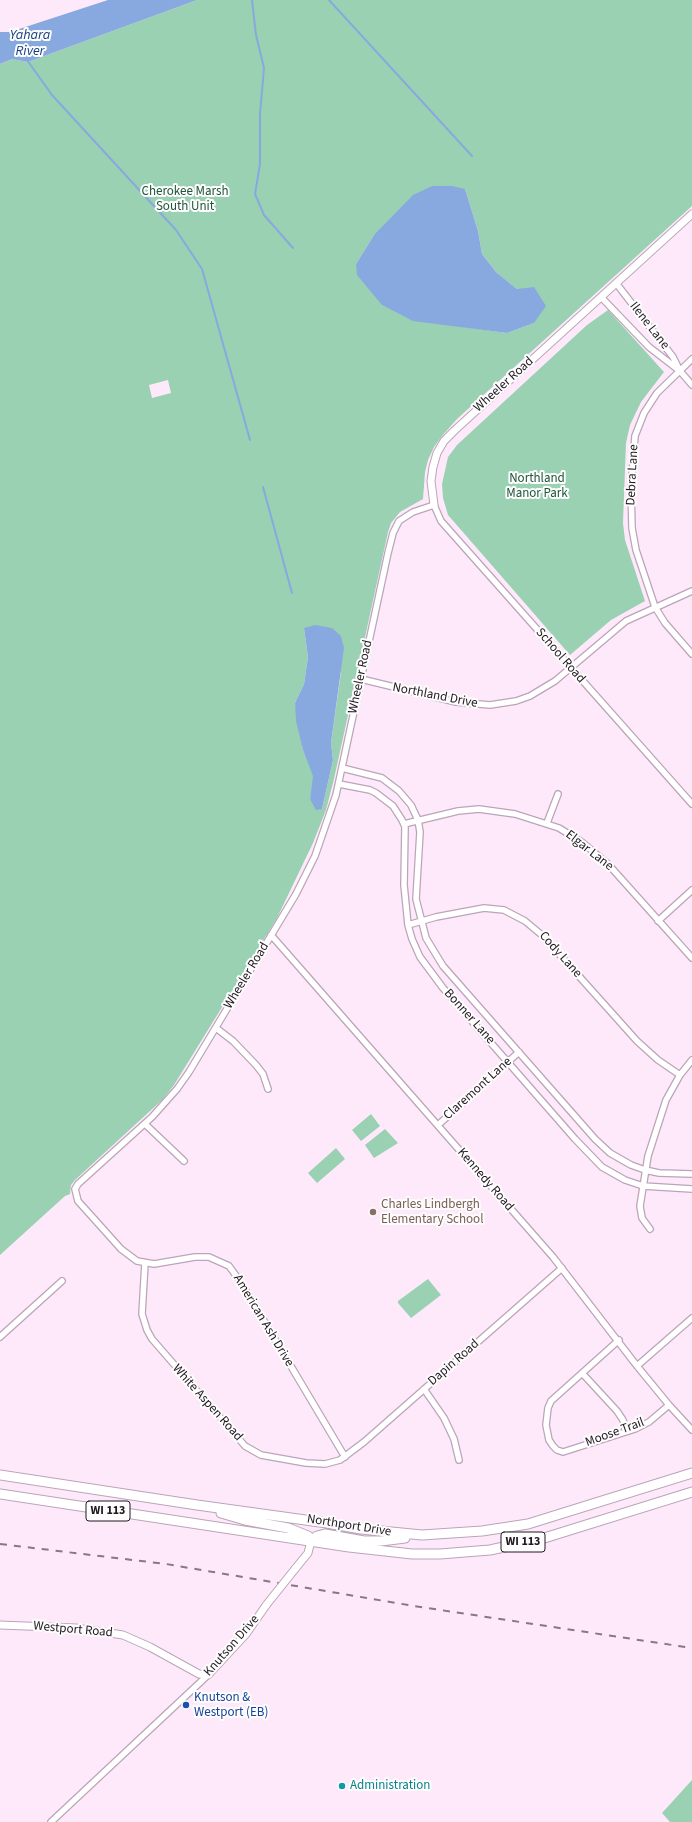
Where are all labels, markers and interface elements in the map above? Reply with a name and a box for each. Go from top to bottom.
water label: Yahara River [10,28,50,60]
park label: Cherokee Marsh South Unit [141,184,229,215]
street label: Ilene Lane [626,299,672,353]
street label: Wheeler Road [471,354,537,416]
street label: Debra Lane [624,444,642,506]
park label: Northland Manor Park [506,471,568,502]
street label: School Road [532,625,588,687]
street label: Wheeler Road [346,639,376,715]
street label: Northland Drive [391,680,479,712]
street label: Elgar Lane [562,827,616,875]
street label: Cody Lane [535,929,585,981]
street label: Wheeler Road [221,940,273,1012]
street label: Bonner Lane [440,986,498,1048]
street label: Claremont Lane [441,1054,515,1124]
street label: Kennedy Road [453,1145,517,1215]
place label: Charles Lindbergh Elementary School [381,1197,483,1228]
marker: Charles Lindbergh Elementary School [368,1207,378,1217]
street label: American Ash Drive [229,1272,297,1370]
street label: Dapin Road [425,1337,483,1389]
street label: White Aspen Road [168,1361,246,1445]
street label: Moose Trail [583,1415,647,1451]
road number: WI 113 [86,1501,130,1521]
street label: Northport Drive [306,1512,392,1540]
road number: WI 113 [501,1532,545,1552]
street label: Knutson Drive [201,1612,263,1680]
street label: Westport Road [33,1619,113,1641]
place label: Knutson & Westport (EB) [194,1690,268,1721]
marker: Knutson & Westport (EB) [181,1700,191,1710]
place label: Administration [350,1778,430,1794]
marker: Administration [337,1781,347,1791]

